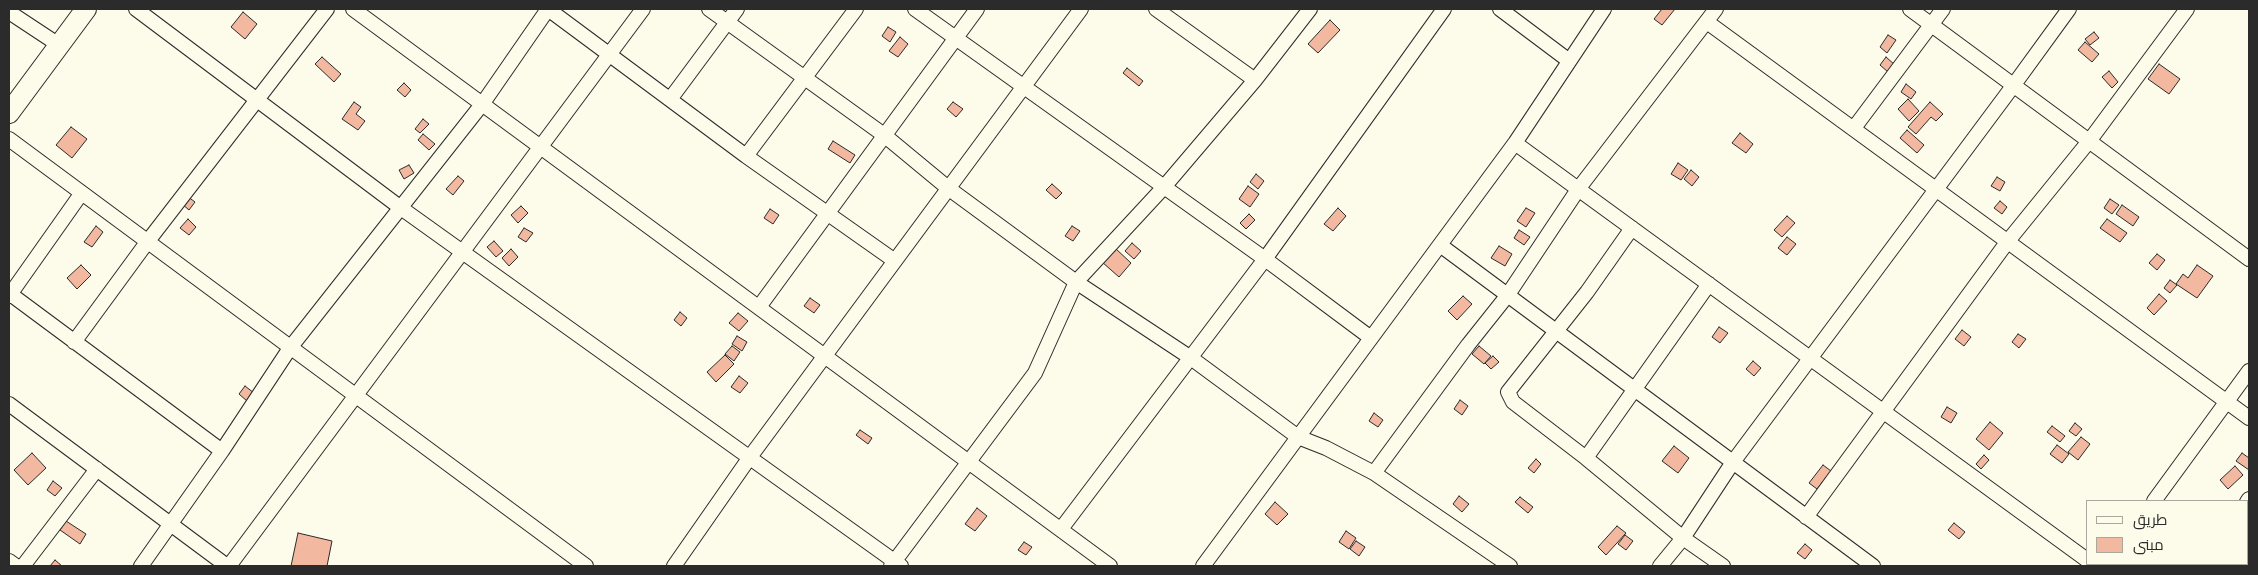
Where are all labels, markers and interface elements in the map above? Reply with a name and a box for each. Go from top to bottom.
legend [2086,500,2248,565]
text: طريق [2133,511,2167,529]
text: مبنى [2133,536,2164,554]

